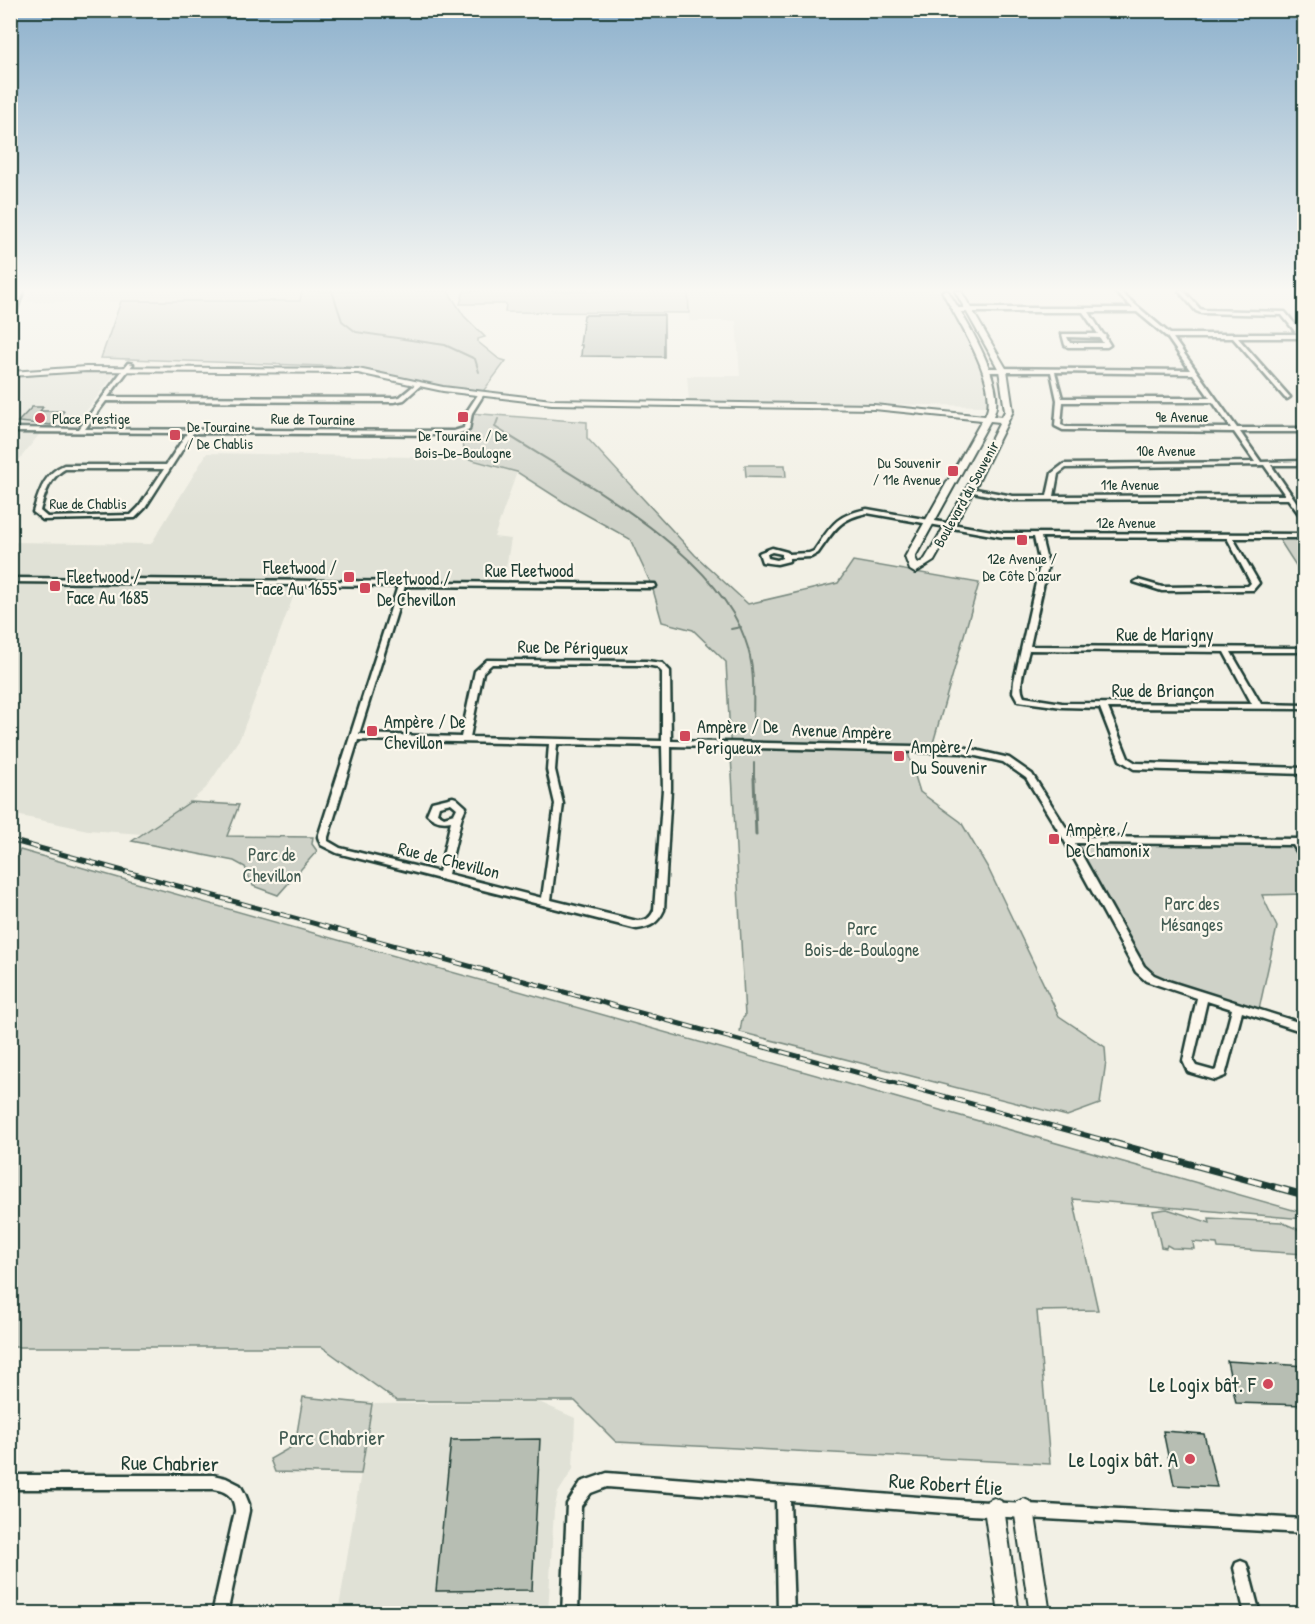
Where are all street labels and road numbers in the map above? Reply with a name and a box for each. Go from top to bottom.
street label: 9e Avenue [1156,406,1209,427]
street label: Rue de Touraine [271,408,355,430]
street label: Boulevard du Souvenir [928,437,1004,551]
street label: 10e Avenue [1136,440,1196,461]
street label: 11e Avenue [1101,474,1159,495]
street label: Rue de Chablis [49,493,127,514]
street label: 12e Avenue [1096,512,1156,533]
street label: Rue Fleetwood [485,558,573,583]
street label: Rue de Marigny [1116,622,1214,647]
street label: Rue De Périgueux [517,634,629,660]
street label: Rue de Briançon [1112,678,1214,703]
street label: Avenue Ampère [792,717,892,745]
street label: Rue de Chevillon [396,835,502,885]
street label: Rue Chabrier [121,1448,219,1478]
street label: Rue Robert Élie [888,1466,1004,1502]

